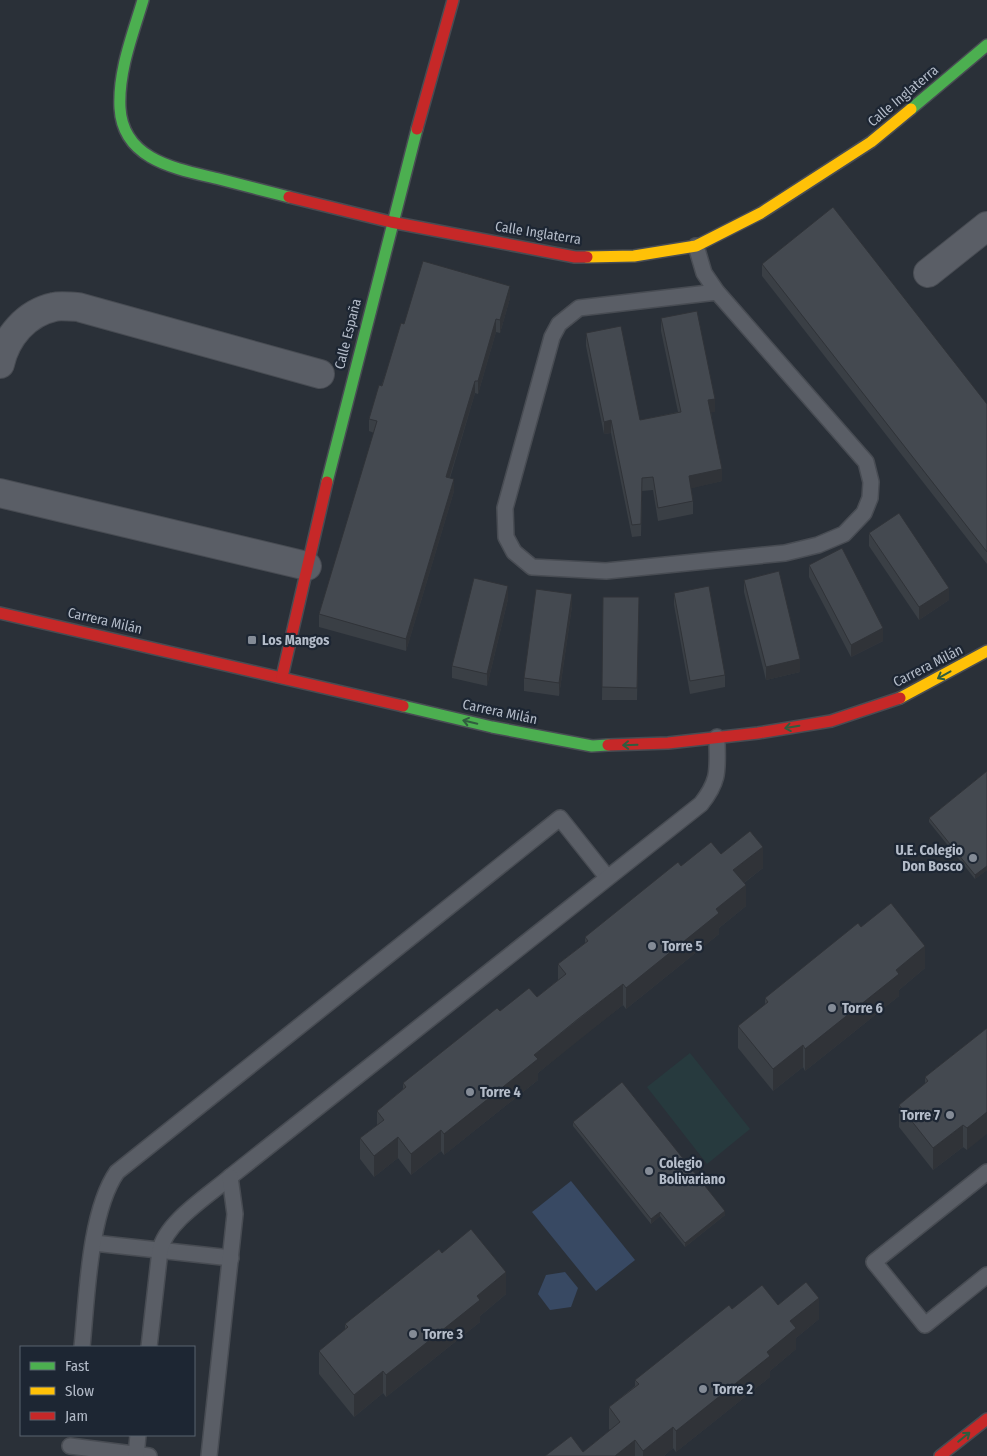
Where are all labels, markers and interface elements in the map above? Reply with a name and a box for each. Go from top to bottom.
street label: Calle Inglaterra [864,62,942,130]
street label: Calle Inglaterra [494,218,582,248]
street label: Calle España [331,297,365,371]
street label: Carrera Milán [66,604,144,638]
place label: Los Mangos [262,632,329,649]
marker: Los Mangos [246,634,258,646]
street label: Carrera Milán [890,641,966,691]
one-way arrow [937,670,952,680]
street label: Carrera Milán [461,696,539,728]
one-way arrow [463,717,479,726]
one-way arrow [784,723,800,733]
one-way arrow [623,740,639,749]
place label: U.E. Colegio Don Bosco [896,842,964,875]
marker: U.E. Colegio Don Bosco [967,852,979,864]
place label: Torre 5 [662,938,702,955]
marker: Torre 5 [646,940,658,952]
place label: Torre 6 [842,1000,883,1017]
marker: Torre 6 [826,1002,838,1014]
place label: Torre 4 [480,1084,521,1101]
marker: Torre 4 [464,1086,476,1098]
place label: Torre 7 [901,1107,940,1124]
marker: Torre 7 [944,1109,956,1121]
place label: Colegio Bolivariano [659,1155,726,1188]
marker: Colegio Bolivariano [643,1165,655,1177]
place label: Torre 3 [423,1326,463,1343]
marker: Torre 3 [407,1328,419,1340]
legend [20,1346,195,1436]
text: Fast [65,1357,89,1375]
place label: Torre 2 [713,1381,753,1398]
text: Slow [65,1382,94,1400]
marker: Torre 2 [697,1383,709,1395]
text: Jam [65,1407,88,1425]
one-way arrow [957,1432,970,1443]

